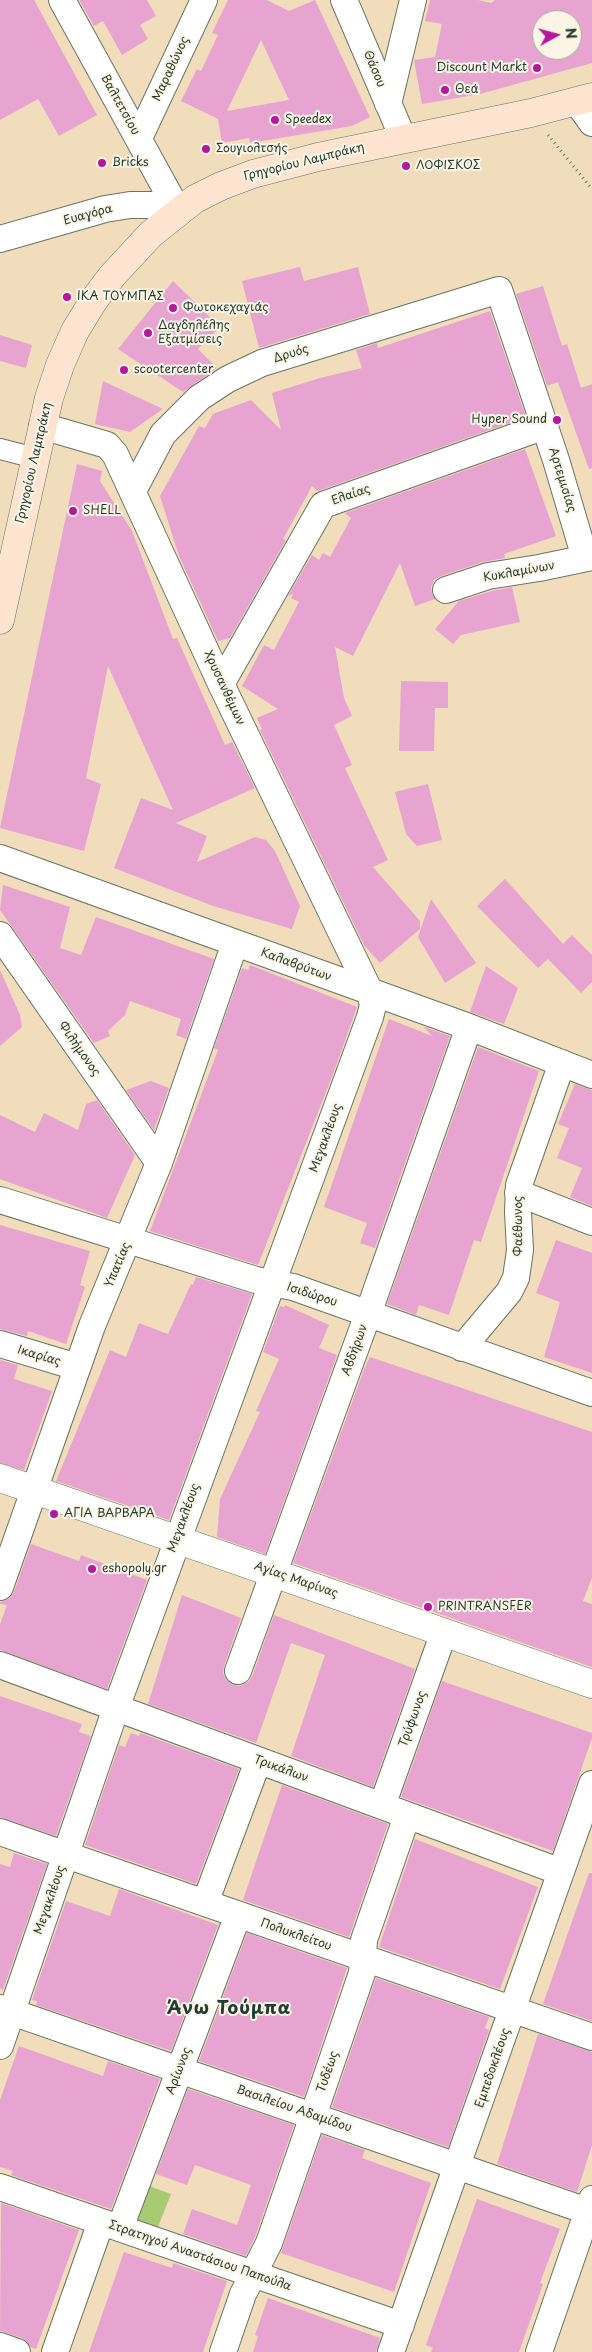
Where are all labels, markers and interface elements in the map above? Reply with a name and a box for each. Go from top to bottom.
north arrow [532,10,582,60]
text: N [560,26,582,40]
street label: Μαραθώνος [150,34,192,104]
street label: Θάσου [360,48,388,90]
place label: Discount Markt [436,61,527,75]
marker: Discount Markt [531,62,543,74]
street label: Βαλτετσίου [98,72,142,138]
place label: Θεά [455,83,479,97]
marker: Θεά [439,84,451,96]
place label: Speedex [285,113,331,127]
marker: Speedex [269,114,281,126]
street label: Γρηγορίου Λαμπράκη [242,140,366,184]
place label: Σουγιολτσής [216,142,288,156]
marker: Σουγιολτσής [200,143,212,155]
place label: Bricks [112,156,149,170]
marker: Bricks [96,157,108,169]
place label: ΛΟΦΙΣΚΟΣ [416,159,480,173]
marker: ΛΟΦΙΣΚΟΣ [400,160,412,172]
street label: Ευαγόρα [62,202,114,228]
place label: ΙΚΑ ΤΟΥΜΠΑΣ [77,290,164,304]
marker: ΙΚΑ ΤΟΥΜΠΑΣ [61,291,73,303]
place label: Φωτοκεχαγιάς [183,301,268,315]
marker: Φωτοκεχαγιάς [167,302,179,314]
place label: Δαγδηλέλης Εξατμίσεις [158,319,230,347]
marker: Δαγδηλέλης Εξατμίσεις [142,327,154,339]
street label: Δρυός [272,342,310,366]
place label: scootercenter [134,363,213,377]
marker: scootercenter [118,364,130,376]
street label: Γρηγορίου Λαμπράκη [13,401,55,525]
place label: Hyper Sound [472,413,547,427]
marker: Hyper Sound [551,414,563,426]
street label: Αρτεμισίας [545,446,579,514]
street label: Ελαίας [330,482,372,508]
place label: SHELL [83,504,121,518]
marker: SHELL [67,505,79,517]
street label: Κυκλαμίνων [482,559,556,585]
street label: Χρυσανθέμων [200,648,248,728]
street label: Καλαβρύτων [259,945,333,985]
street label: Φιλήμονος [55,1019,103,1079]
street label: Μεγακλέους [307,1102,345,1174]
street label: Φαέθωνος [512,1196,526,1256]
street label: Υπατίας [102,1240,134,1290]
street label: Ισιδώρου [285,1280,339,1310]
street label: Αβδήρων [339,1322,371,1378]
street label: Ικαρίας [16,1343,62,1369]
street label: Μεγακλέους [165,1482,203,1554]
place label: ΑΓΙΑ ΒΑΡΒΑΡΑ [64,1507,155,1521]
marker: ΑΓΙΑ ΒΑΡΒΑΡΑ [48,1508,60,1520]
street label: Αγίας Μαρίνας [252,1559,340,1601]
place label: eshopoly.gr [102,1562,167,1576]
marker: eshopoly.gr [86,1563,98,1575]
place label: PRINTRANSFER [438,1600,532,1614]
marker: PRINTRANSFER [422,1601,434,1613]
street label: Τρύφωνος [396,1689,430,1749]
street label: Τρικάλων [252,1752,310,1786]
street label: Μεγακλέους [31,1863,69,1937]
street label: Πολυκλείτου [258,1916,334,1954]
district label: Άνω Τούμπα [166,1998,292,2020]
street label: Εμπεδοκλέους [473,2026,513,2110]
street label: Αρίωνος [163,2045,195,2097]
street label: Τυδέως [314,2049,342,2095]
street label: Βασιλείου Αδαμίδου [234,2082,354,2136]
street label: Στρατηγού Αναστάσιου Παπούλα [107,2218,293,2294]

